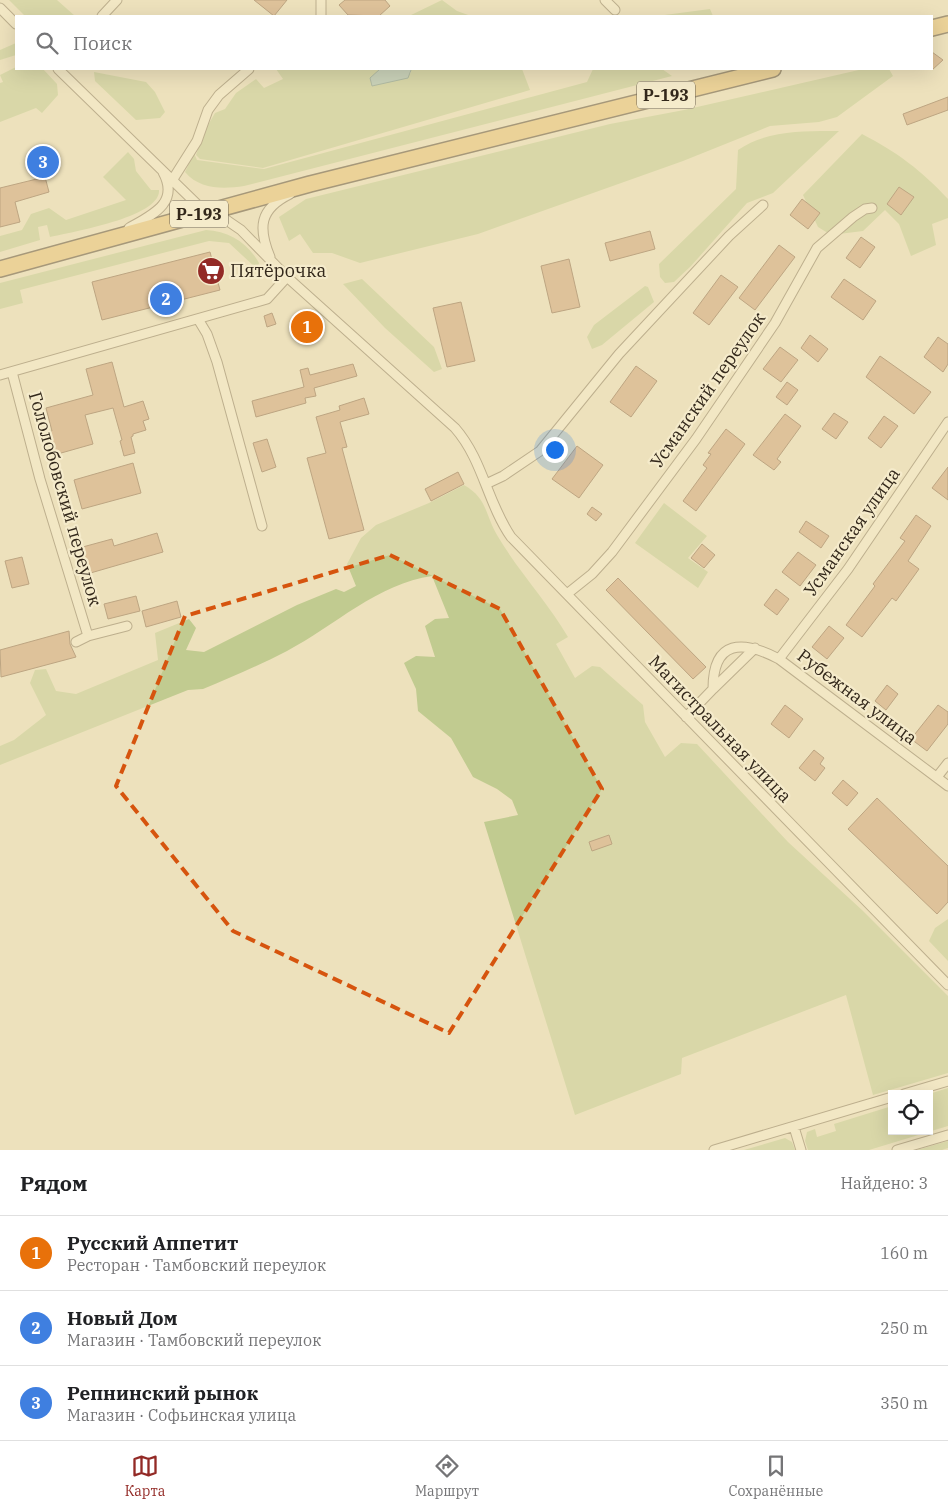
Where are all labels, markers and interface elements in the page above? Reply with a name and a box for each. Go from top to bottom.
search box [15,15,933,70]
icon: search [33,29,61,57]
text: Поиск [73,31,132,55]
road number: Р-193 [637,82,695,108]
pin: 3 [27,143,59,181]
road number: Р-193 [170,200,228,228]
supermarket icon: Пятёрочка [196,256,226,286]
place label: Пятёрочка [230,259,326,282]
pin: 2 [150,280,182,318]
street label: Усманский переулок [645,307,770,472]
pin: 1 [291,308,323,346]
street label: Гололобовский переулок [24,389,107,609]
your location [542,437,568,463]
street label: Усманская улица [799,463,905,601]
street label: Рубежная улица [793,644,922,749]
street label: Магистральная улица [644,650,797,807]
map controls [888,1090,933,1135]
button: locate [888,1090,933,1135]
text: Рядом [20,1169,88,1197]
text: Найдено: 3 [840,1173,928,1193]
text: Русский Аппетит [67,1231,238,1255]
text: 1 [31,1243,41,1263]
text: 160 m [880,1243,928,1263]
text: Ресторан · Тамбовский переулок [67,1255,326,1275]
text: Новый Дом [67,1306,178,1330]
text: 2 [31,1318,41,1338]
text: 250 m [880,1318,928,1338]
text: Магазин · Тамбовский переулок [67,1330,321,1350]
text: Репнинский рынок [67,1381,258,1405]
text: 3 [31,1393,41,1413]
text: 350 m [880,1393,928,1413]
text: Магазин · Софьинская улица [67,1405,296,1425]
tab: Карта [125,1452,165,1500]
tab: Маршрут [415,1452,479,1500]
tab: Сохранённые [728,1452,823,1500]

